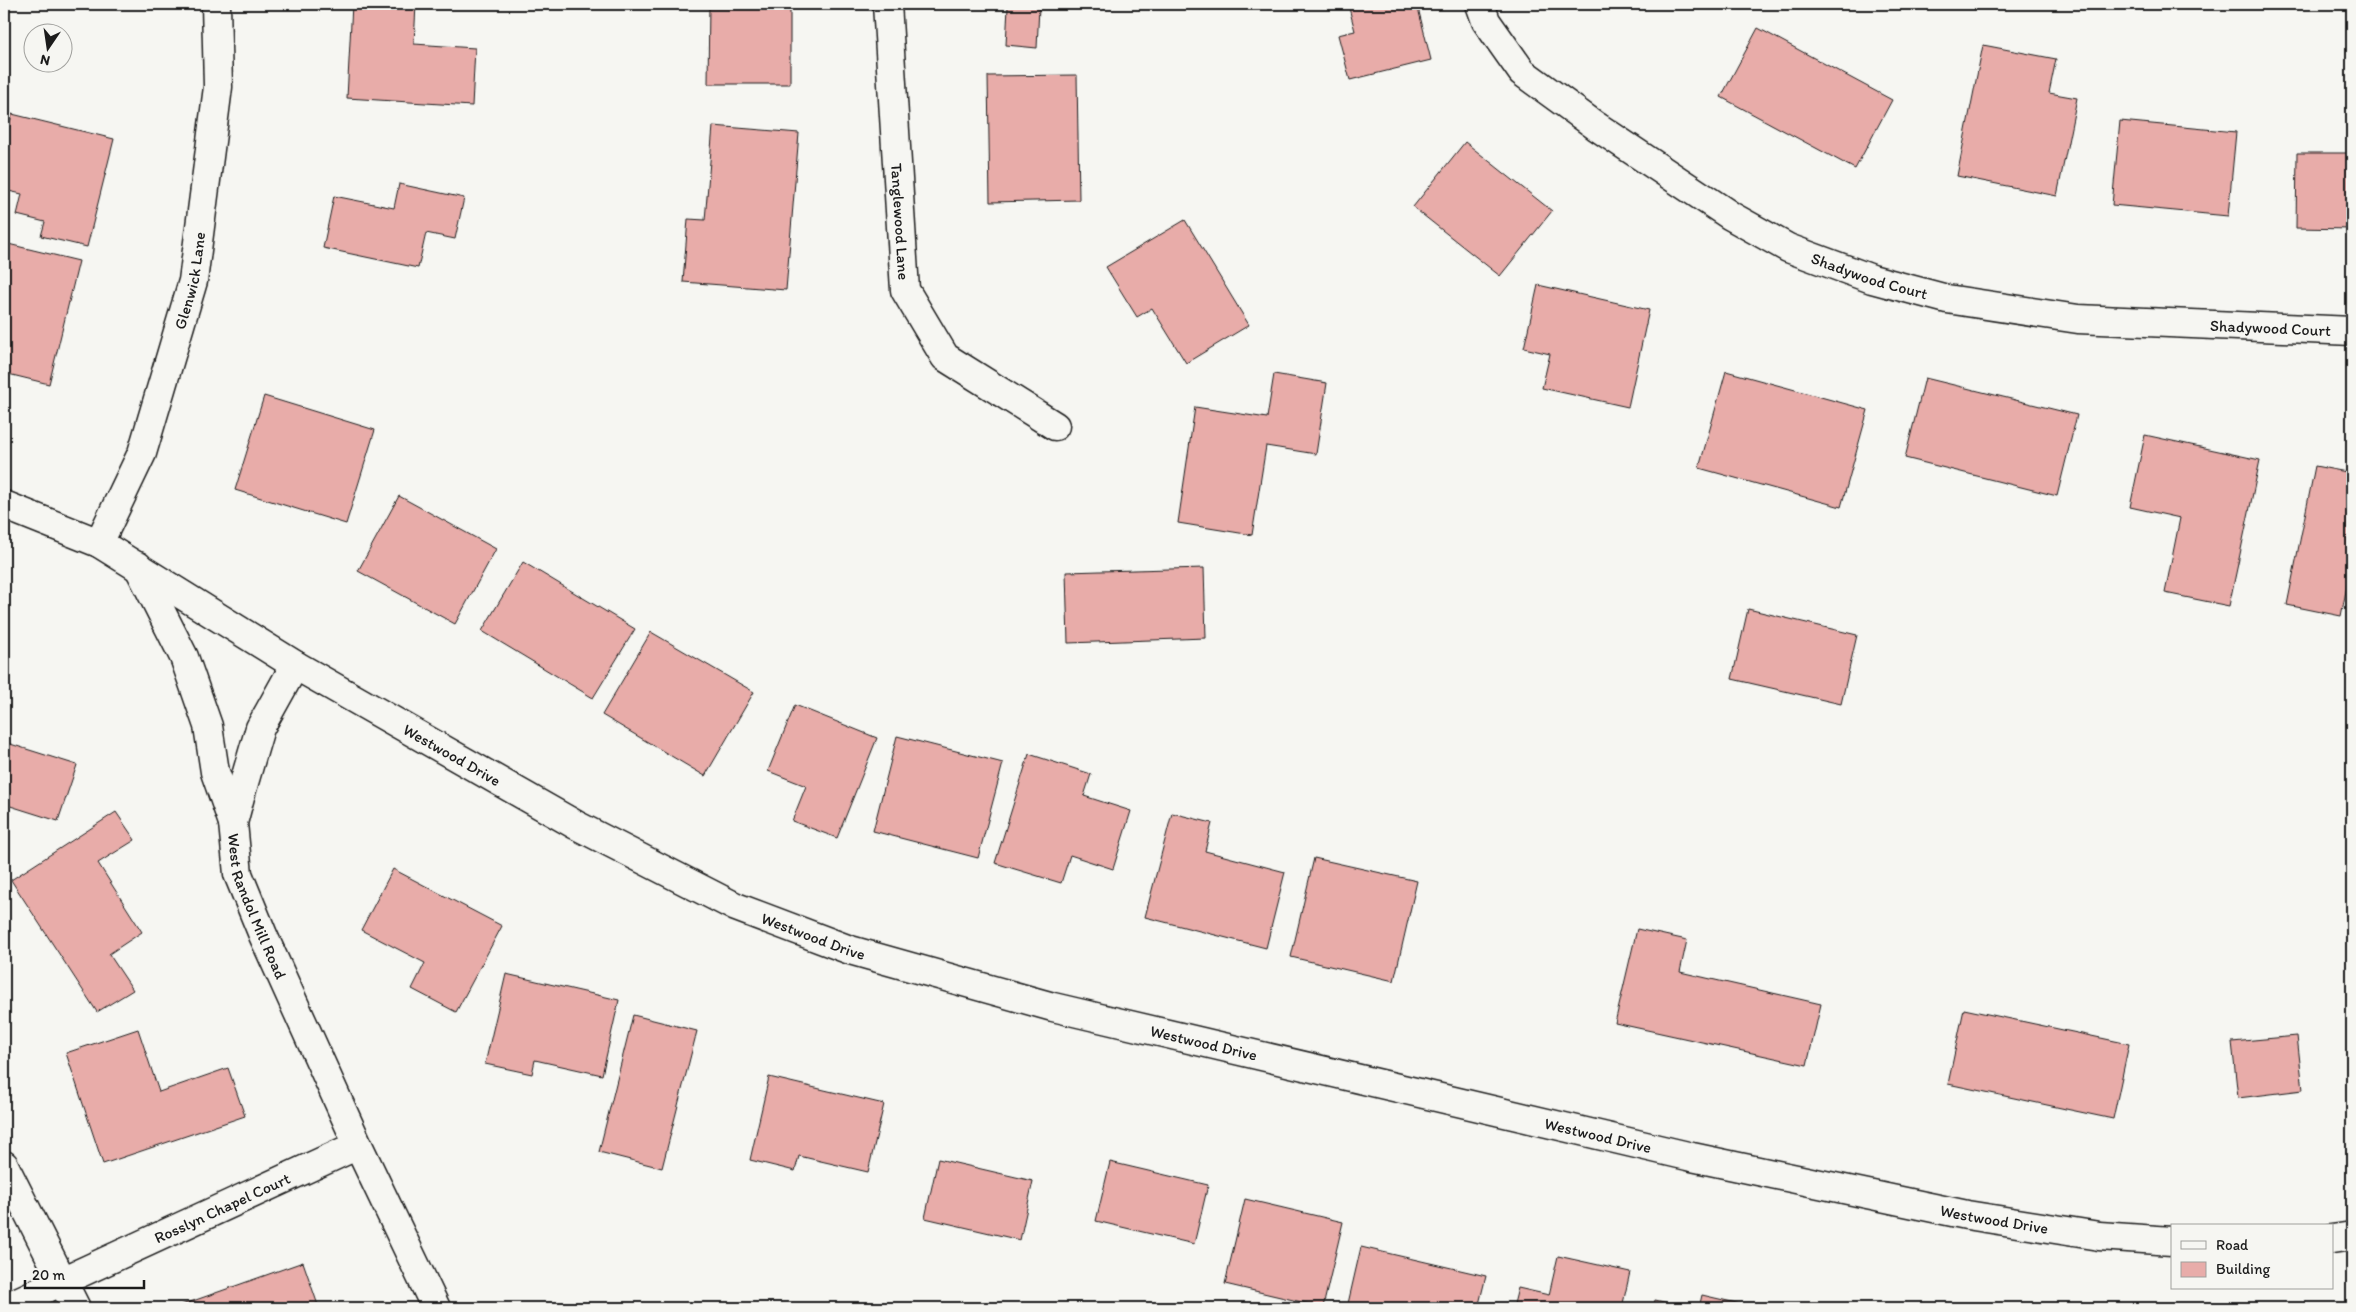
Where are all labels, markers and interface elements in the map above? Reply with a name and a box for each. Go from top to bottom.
north arrow [22,22,72,72]
text: N [39,51,52,70]
street label: Tanglewood Lane [888,162,914,281]
street label: Glenwick Lane [170,231,209,331]
street label: Shadywood Court [1809,248,1930,303]
street label: Shadywood Court [2210,315,2331,340]
street label: Westwood Drive [400,719,504,790]
street label: West Randol Mill Road [225,832,291,982]
street label: Westwood Drive [759,908,867,963]
street label: Westwood Drive [1148,1021,1259,1064]
street label: Westwood Drive [1543,1113,1654,1157]
street label: Rosslyn Chapel Court [151,1168,293,1247]
street label: Westwood Drive [1939,1200,2050,1237]
legend [2171,1224,2334,1290]
text: Road [2216,1236,2249,1254]
scale bar [25,1257,144,1289]
text: Building [2216,1260,2270,1278]
text: 20 m [32,1266,66,1284]

